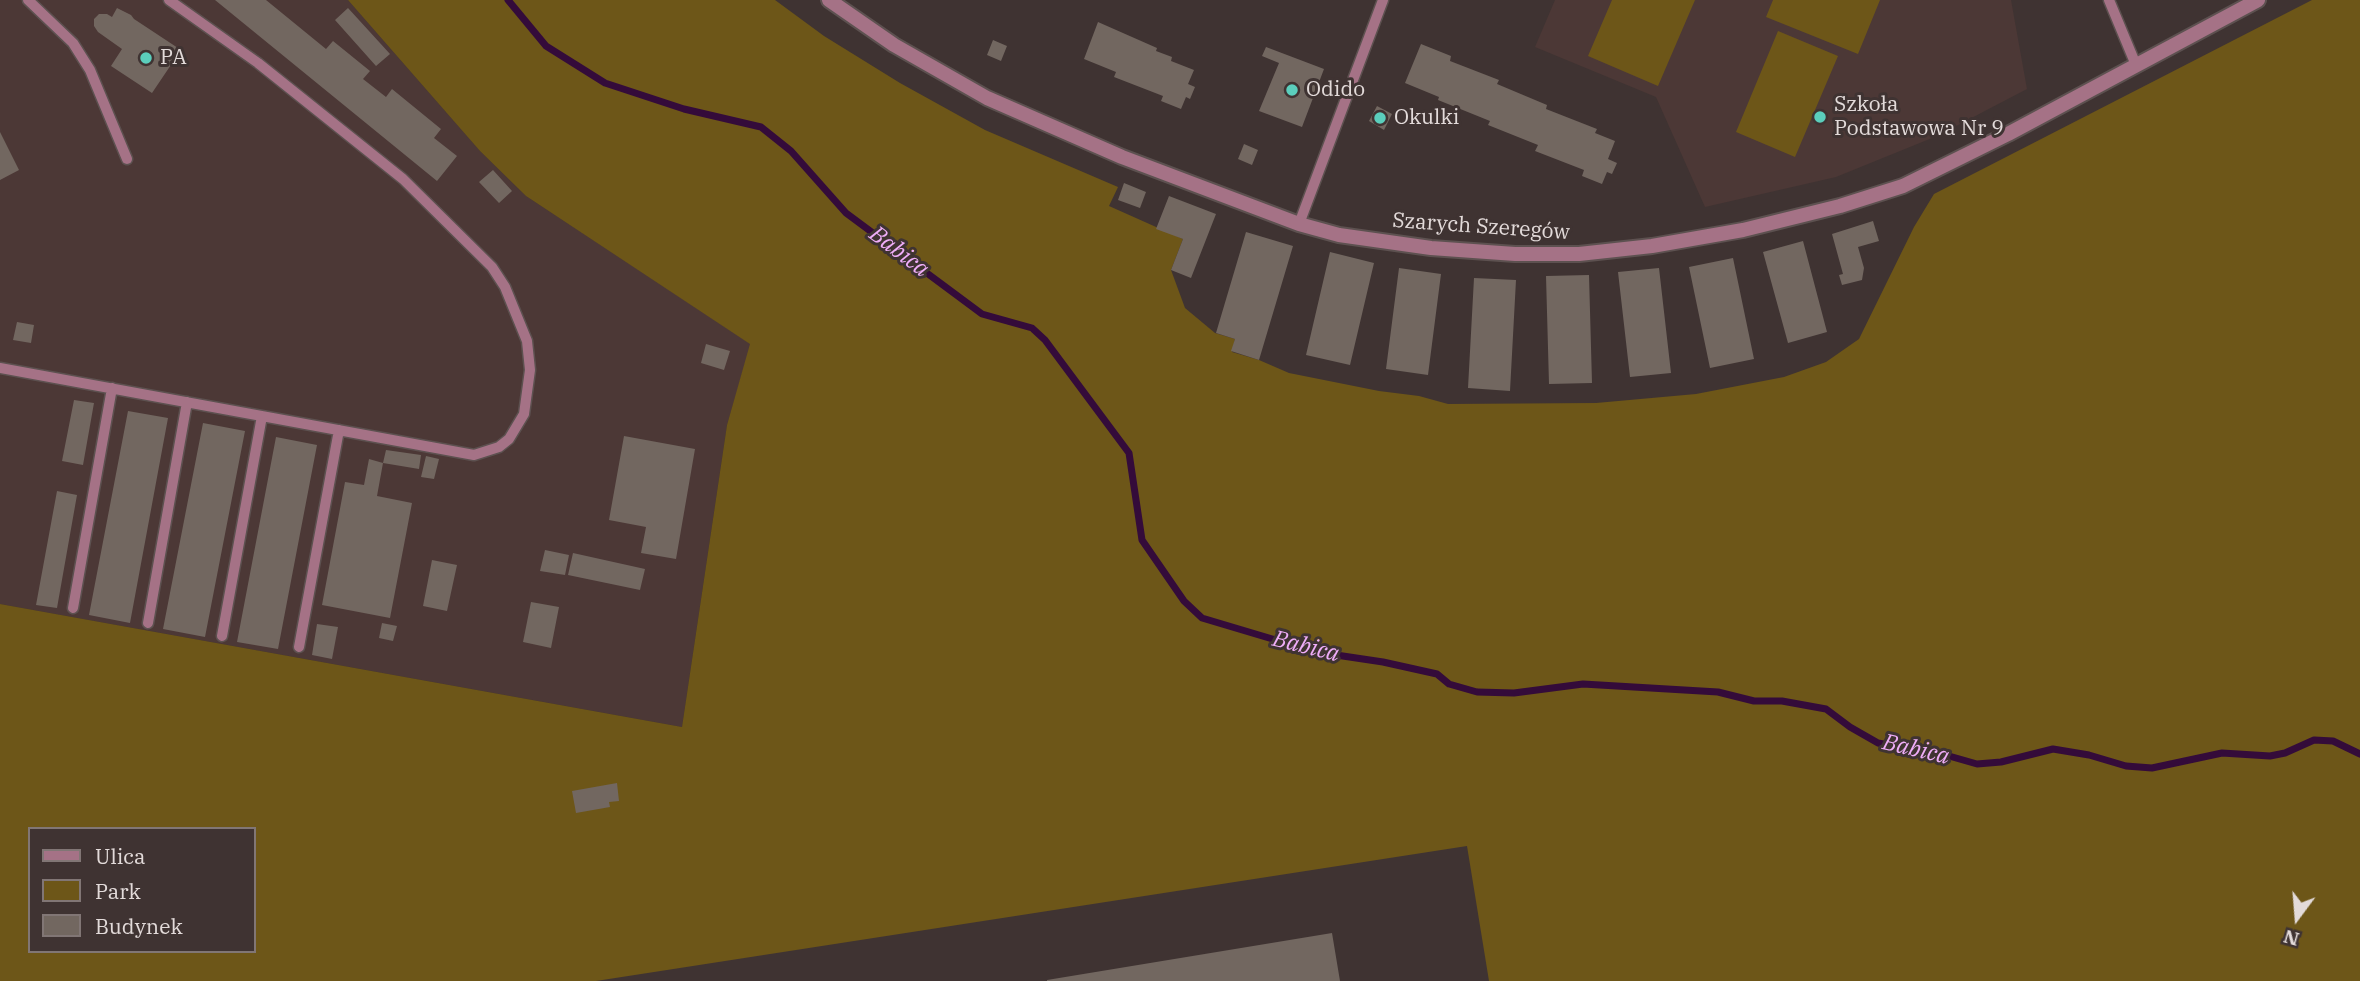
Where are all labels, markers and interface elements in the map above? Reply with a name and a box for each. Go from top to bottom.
place label: PA [160,45,187,71]
marker: PA [138,50,154,66]
place label: Odido [1306,77,1365,103]
marker: Odido [1284,82,1300,98]
place label: Szkoła Podstawowa Nr 9 [1834,92,2004,142]
place label: Okulki [1394,105,1459,131]
marker: Szkoła Podstawowa Nr 9 [1812,109,1828,125]
marker: Okulki [1372,110,1388,126]
street label: Szarych Szeregów [1391,208,1571,246]
water label: Babica [864,221,934,283]
water label: Babica [1270,625,1342,669]
water label: Babica [1880,729,1952,771]
legend [28,827,256,953]
text: Ulica [95,842,146,870]
text: Park [95,877,141,905]
north arrow [2262,883,2332,953]
text: Budynek [95,912,183,940]
text: N [2281,925,2302,952]

